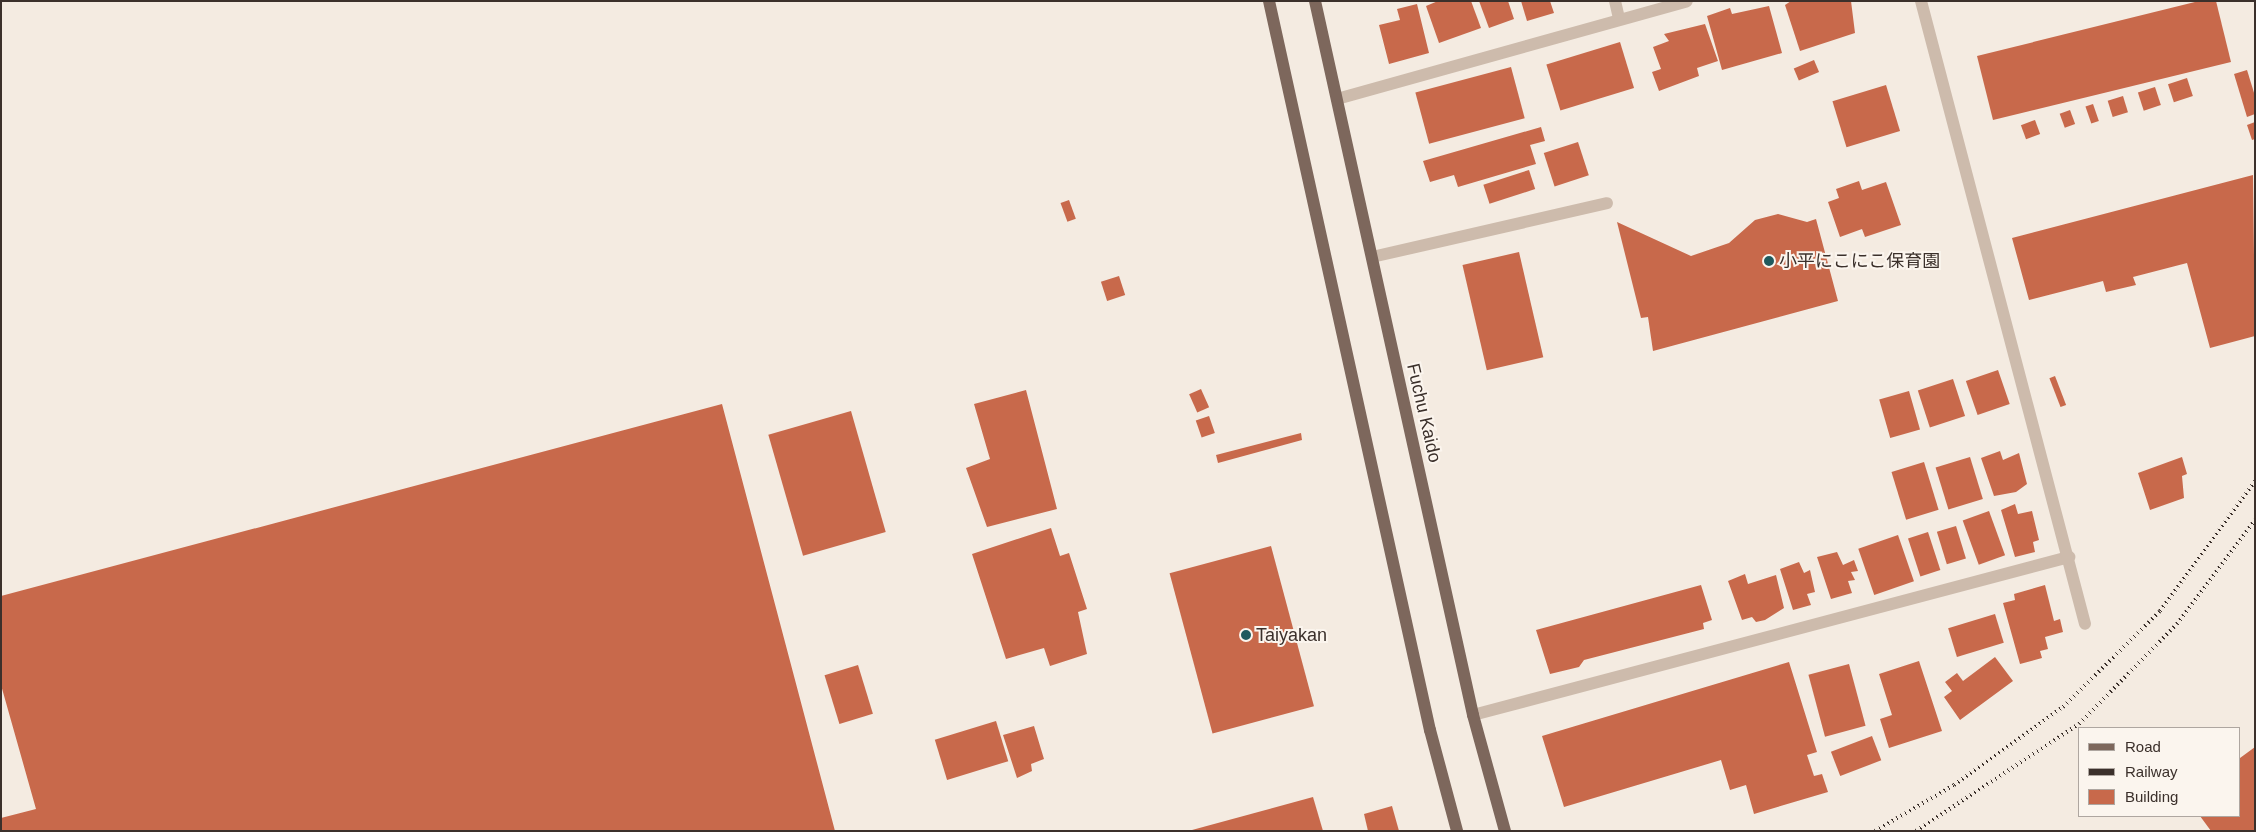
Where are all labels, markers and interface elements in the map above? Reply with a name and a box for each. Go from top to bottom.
place label: 小平にこにこ保育園 [1779,250,1941,272]
marker: 小平にこにこ保育園 [1763,255,1775,267]
street label: Fuchu Kaido [1402,361,1446,465]
place label: Taiyakan [1256,624,1327,646]
marker: Taiyakan [1240,629,1252,641]
legend [2078,727,2241,817]
text: Road [2125,738,2161,755]
text: Railway [2125,763,2178,780]
text: Building [2125,788,2178,805]

